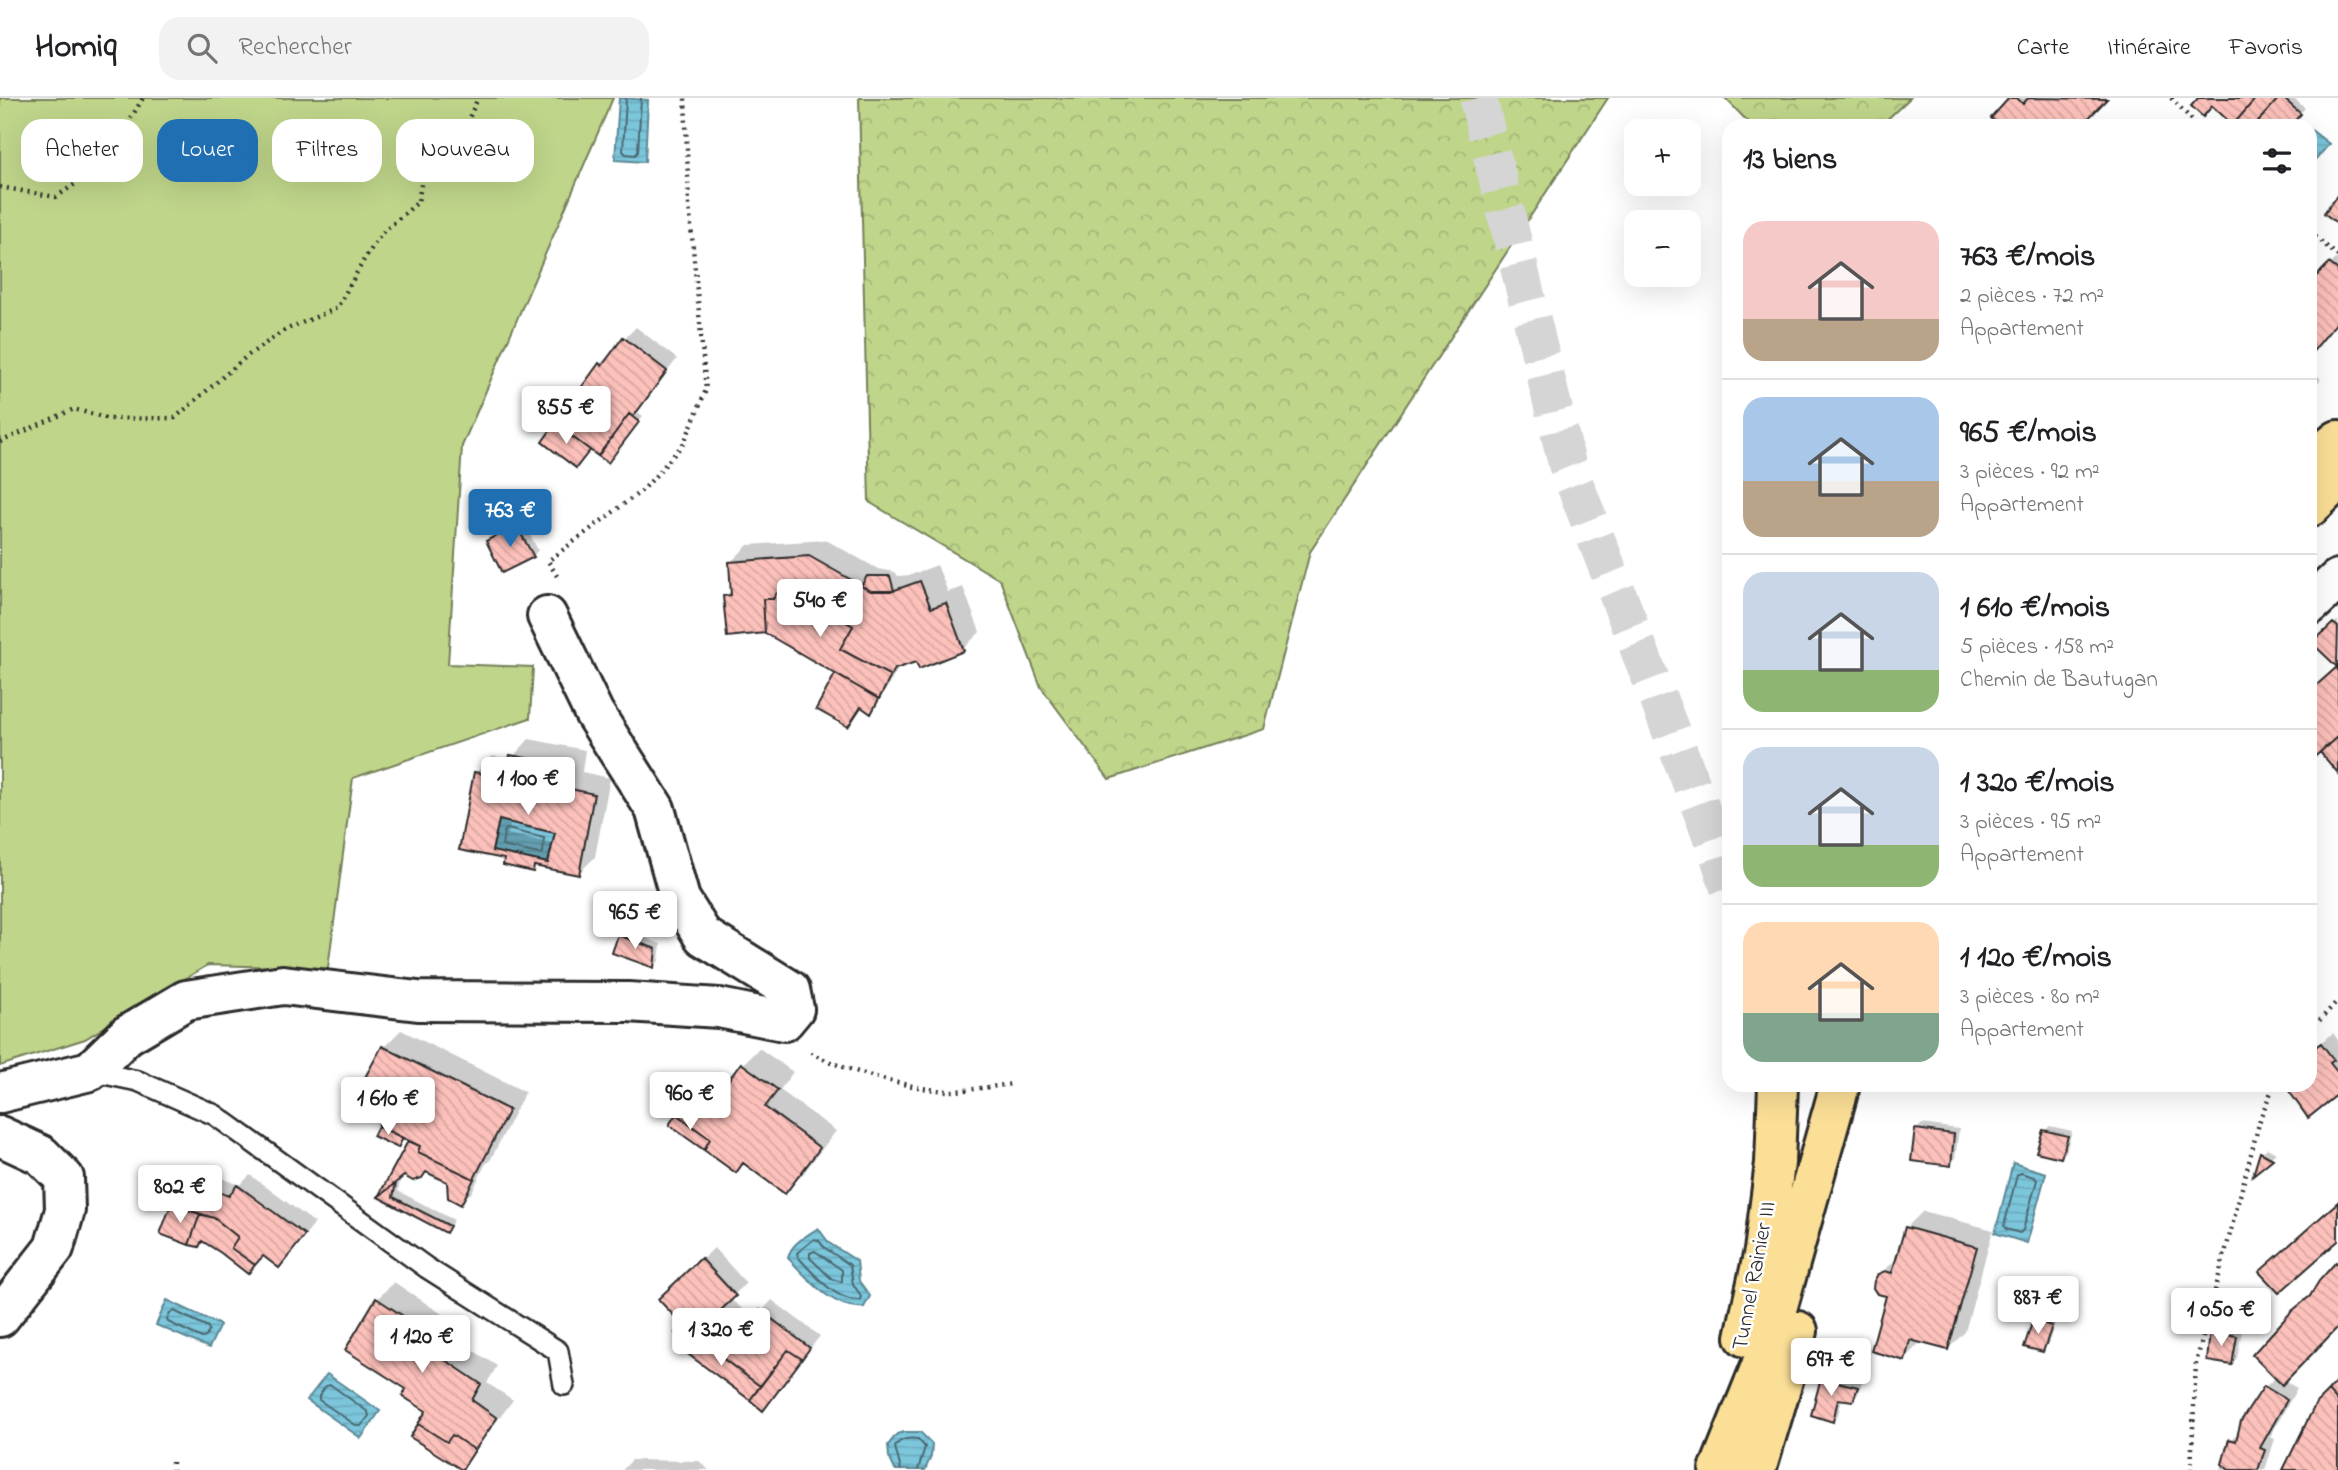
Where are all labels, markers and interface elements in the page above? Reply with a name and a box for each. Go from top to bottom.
search box [159,17,649,80]
text: Homiq [35,24,117,72]
icon: search [183,29,221,67]
text: Rechercher [239,29,352,67]
text: Carte [2017,31,2069,66]
text: Itinéraire [2107,31,2191,66]
text: Favoris [2229,31,2303,66]
chip: Acheter [21,119,143,182]
chip: Louer [157,119,258,182]
chip: Filtres [272,119,382,182]
chip: Nouveau [396,119,534,182]
map controls [1624,119,1701,287]
button: + [1624,119,1701,196]
text: 13 biens [1743,139,1837,183]
icon: filters [2258,142,2296,180]
button: − [1624,210,1701,287]
text: 763 €/mois [1960,236,2095,280]
icon: home [1799,249,1883,333]
text: 2 pièces · 72 m² [1960,280,2104,313]
text: Appartement [1960,313,2084,346]
pin: 855 € [517,386,615,446]
text: 855 € [538,392,594,425]
text: 965 €/mois [1960,412,2097,456]
icon: home [1799,425,1883,509]
text: 3 pièces · 92 m² [1960,456,2100,489]
text: Appartement [1960,489,2084,522]
pin: 763 € [461,490,559,549]
text: 763 € [485,495,535,528]
pin: 540 € [771,580,869,639]
text: 540 € [793,585,847,618]
text: 1 610 €/mois [1960,587,2110,631]
icon: home [1799,600,1883,684]
text: 5 pièces · 158 m² [1960,631,2114,664]
text: Chemin de Bautugan [1960,664,2158,697]
pin: 1 100 € [463,758,593,817]
text: 1 320 €/mois [1960,762,2115,806]
text: 1 100 € [497,763,559,796]
icon: home [1799,775,1883,859]
text: 3 pièces · 95 m² [1960,806,2101,839]
text: Appartement [1960,839,2084,872]
pin: 965 € [586,892,684,951]
text: 965 € [609,897,661,930]
text: 1 120 €/mois [1960,937,2112,981]
icon: home [1799,950,1883,1034]
text: 3 pièces · 80 m² [1960,981,2100,1014]
text: Appartement [1960,1014,2084,1047]
pin: 960 € [641,1072,739,1132]
pin: 1 610 € [323,1077,453,1137]
text: 960 € [666,1078,714,1111]
text: 1 610 € [357,1083,419,1116]
pin: 802 € [131,1166,229,1225]
text: 802 € [154,1171,206,1204]
street label: Tunnel Rainier III [1724,1198,1786,1354]
pin: 887 € [1989,1276,2087,1336]
text: 887 € [2014,1282,2062,1315]
pin: 1 050 € [2156,1288,2286,1348]
text: 1 050 € [2187,1294,2255,1327]
pin: 1 320 € [656,1308,786,1368]
text: 1 320 € [688,1314,754,1347]
pin: 1 120 € [357,1316,487,1375]
text: 1 120 € [390,1321,454,1354]
pin: 697 € [1782,1338,1880,1398]
text: 697 € [1807,1344,1855,1377]

